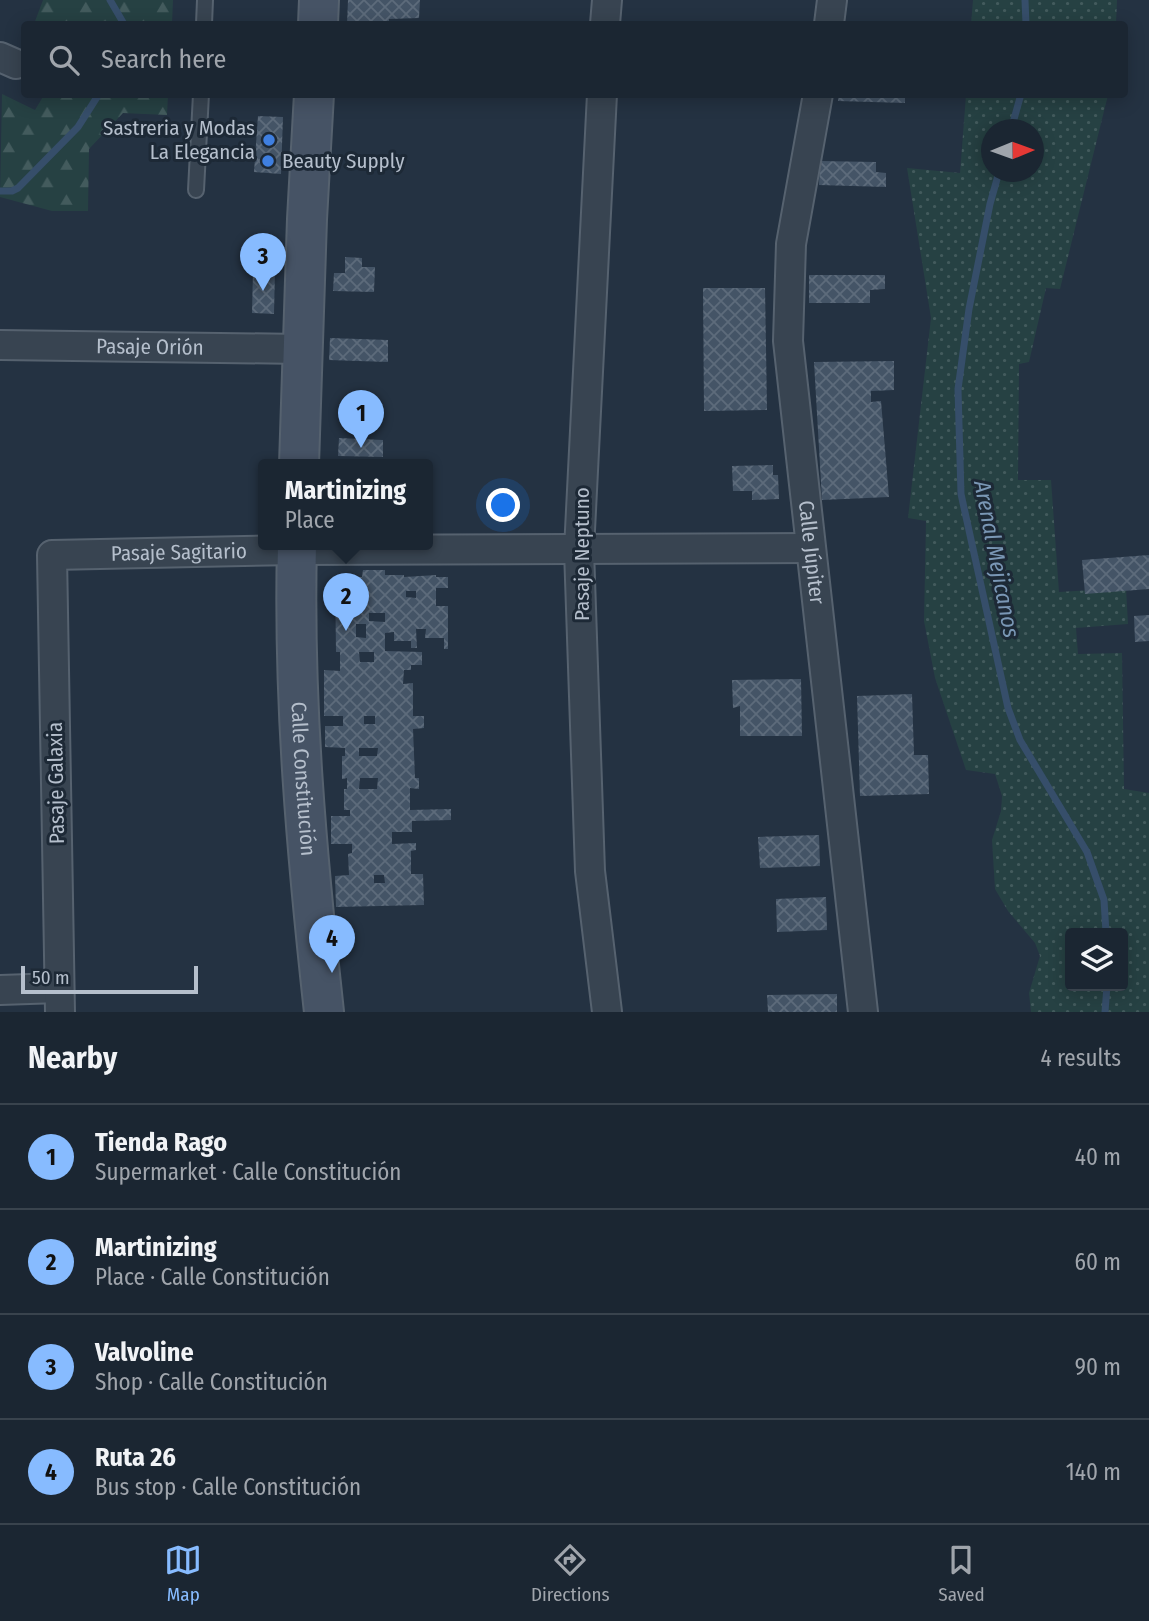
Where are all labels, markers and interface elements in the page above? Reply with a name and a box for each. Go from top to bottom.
search box [21,21,1128,98]
icon: search [45,41,83,79]
text: Search here [101,44,226,75]
place label: Sastreria y Modas La Elegancia [103,115,255,165]
north arrow [981,119,1044,182]
marker: Sastreria y Modas La Elegancia [261,132,277,148]
place label: Beauty Supply [282,148,405,174]
marker: Beauty Supply [260,153,276,169]
pin: 3 [240,233,286,291]
street label: Pasaje Orión [96,333,204,361]
pin: 1 [338,390,384,448]
popup [258,459,433,550]
text: Martinizing [285,475,406,506]
water label: Arenal Mejicanos [968,477,1026,640]
street label: Pasaje Neptuno [569,487,595,621]
your location [486,488,520,522]
street label: Calle Júpiter [793,499,830,606]
text: Place [285,506,335,534]
street label: Pasaje Sagitario [111,538,247,567]
pin: 2 [323,573,369,631]
street label: Calle Constitución [285,701,321,857]
street label: Pasaje Galaxia [42,722,70,844]
pin: 4 [309,915,355,973]
map controls [1065,928,1128,991]
button: layers [1065,928,1128,991]
scale bar [21,963,198,995]
text: 50 m [32,966,70,989]
text: Nearby [28,1040,117,1076]
text: 4 results [1040,1044,1121,1072]
text: Tienda Rago [95,1127,227,1158]
text: 1 [46,1143,56,1171]
text: 40 m [1075,1143,1121,1171]
text: Supermarket · Calle Constitución [95,1158,401,1186]
text: Martinizing [95,1232,217,1263]
text: 2 [46,1248,56,1276]
text: 60 m [1075,1248,1121,1276]
text: Place · Calle Constitución [95,1263,330,1291]
text: Valvoline [95,1337,194,1368]
text: 3 [46,1353,56,1381]
text: 90 m [1075,1353,1121,1381]
text: Shop · Calle Constitución [95,1368,328,1396]
text: Ruta 26 [95,1442,176,1473]
text: 4 [45,1458,57,1486]
text: 140 m [1066,1458,1121,1486]
text: Bus stop · Calle Constitución [95,1473,361,1501]
tab: Map [164,1541,202,1606]
tab: Directions [531,1541,610,1606]
tab: Saved [938,1541,985,1606]

